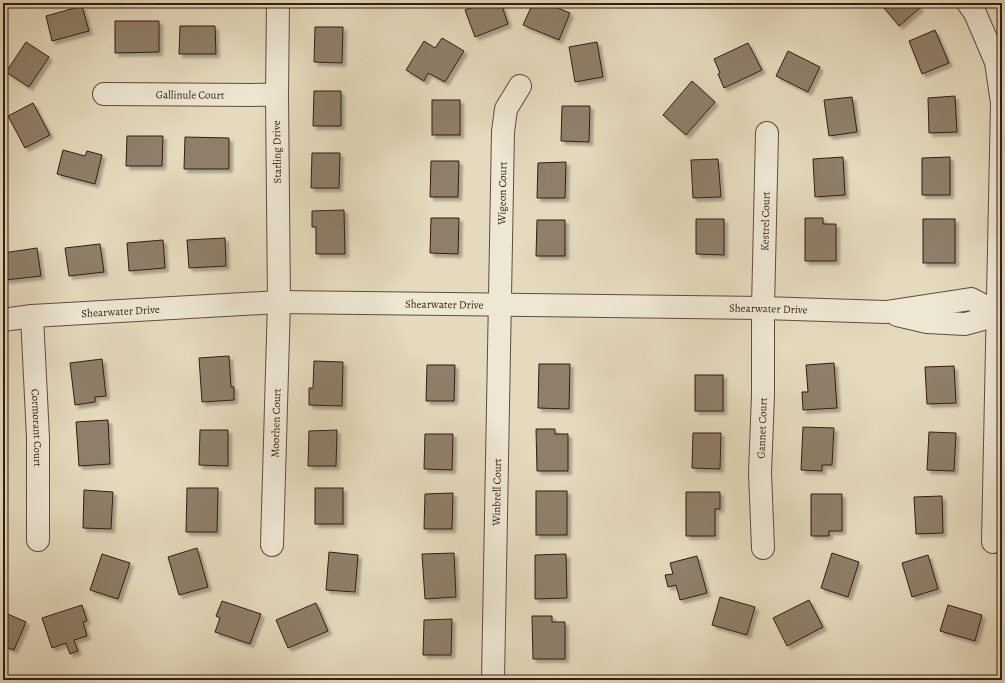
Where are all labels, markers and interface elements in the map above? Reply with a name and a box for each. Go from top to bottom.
street label: Gallinule Court [156,87,225,102]
street label: Starling Drive [269,120,285,184]
street label: Wigeon Court [494,161,510,226]
street label: Kestrel Court [757,191,773,251]
street label: Shearwater Drive [405,296,484,312]
street label: Shearwater Drive [729,300,808,317]
street label: Shearwater Drive [81,301,160,321]
street label: Cormorant Court [28,388,46,467]
street label: Moorhen Court [267,388,284,458]
street label: Gannet Court [753,397,770,459]
street label: Winbrell Court [488,458,505,527]

